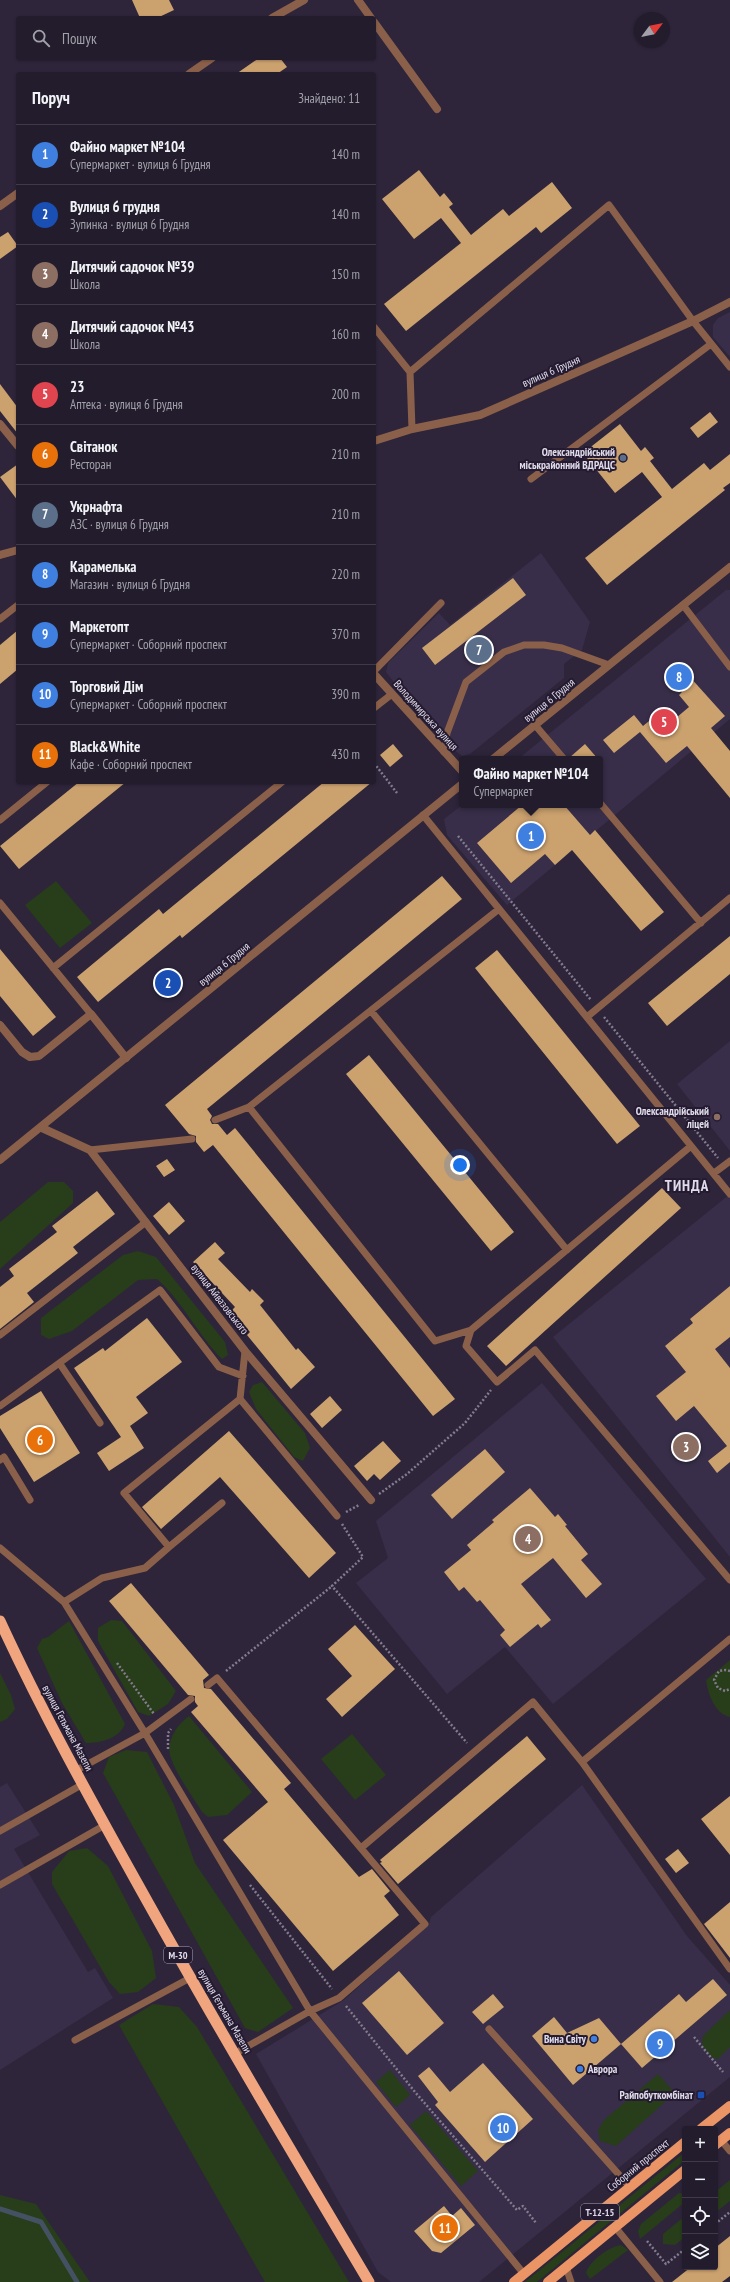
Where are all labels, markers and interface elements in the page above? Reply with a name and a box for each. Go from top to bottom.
north arrow [634,12,670,48]
search box [16,16,376,60]
icon: search [30,27,52,49]
text: Пошук [62,29,97,48]
text: Поруч [32,87,70,109]
text: Знайдено: 11 [298,90,360,107]
text: Файно маркет №104 [70,137,185,156]
text: 1 [42,146,48,163]
text: 140 m [331,146,360,163]
text: Супермаркет · вулиця 6 Грудня [70,156,211,173]
text: Вулиця 6 грудня [70,197,160,216]
text: 2 [42,206,48,223]
text: 140 m [331,206,360,223]
text: Зупинка · вулиця 6 Грудня [70,216,189,233]
text: Дитячий садочок №39 [70,257,194,276]
text: 3 [42,266,48,283]
text: 150 m [331,266,360,283]
text: Школа [70,276,100,293]
text: Дитячий садочок №43 [70,317,194,336]
text: 4 [42,326,48,343]
text: 160 m [331,326,360,343]
text: Школа [70,336,100,353]
street label: вулиця 6 Грудня [520,352,582,390]
text: 23 [70,377,84,396]
text: 5 [42,386,48,403]
text: 200 m [331,386,360,403]
text: Аптека · вулиця 6 Грудня [70,396,183,413]
text: Світанок [70,437,117,456]
place label: Олександрійський міськрайонний ВДРАЦС [520,445,615,472]
text: 6 [42,446,48,463]
text: 210 m [331,446,360,463]
marker: Олександрійський міськрайонний ВДРАЦС [618,453,628,463]
text: Ресторан [70,456,111,473]
text: Укрнафта [70,497,122,516]
text: 7 [42,506,48,523]
text: 210 m [331,506,360,523]
text: АЗС · вулиця 6 Грудня [70,516,169,533]
text: Карамелька [70,557,137,576]
text: 8 [42,566,48,583]
text: 220 m [331,566,360,583]
text: Магазин · вулиця 6 Грудня [70,576,190,593]
text: Маркетопт [70,617,129,636]
text: 9 [42,626,48,643]
text: 370 m [331,626,360,643]
pin: 7 [466,635,492,665]
text: Супермаркет · Соборний проспект [70,636,227,653]
pin: 8 [666,662,692,692]
street label: вулиця 6 Грудня [521,675,577,725]
text: Торговий Дім [70,677,143,696]
street label: Володимирська вулиця [391,677,461,753]
text: 10 [39,686,51,703]
text: 390 m [331,686,360,703]
text: Супермаркет · Соборний проспект [70,696,227,713]
pin: 5 [651,707,677,737]
text: Black&White [70,737,140,756]
text: 11 [39,746,51,763]
text: 430 m [331,746,360,763]
text: Кафе · Соборний проспект [70,756,192,773]
popup [459,756,603,808]
text: Файно маркет №104 [473,764,589,783]
text: Супермаркет [473,783,533,800]
pin: 1 [518,821,544,851]
street label: вулиця 6 Грудня [196,939,252,989]
pin: 2 [155,968,181,998]
place label: Олександрійський ліцей [636,1104,709,1131]
marker: Олександрійський ліцей [712,1112,722,1122]
your location [450,1155,470,1175]
district label: ТИНДА [665,1176,709,1195]
street label: вулиця Айвазовського [188,1261,252,1337]
pin: 6 [27,1425,53,1455]
pin: 3 [673,1432,699,1462]
pin: 4 [515,1524,541,1554]
street label: вулиця Гетьмана Мазепи [39,1683,97,1774]
road number: М-30 [164,1947,192,1963]
street label: вулиця Гетьмана Мазепи [195,1966,255,2056]
pin: 9 [647,2029,673,2059]
place label: Вина Світу [544,2032,587,2046]
marker: Вина Світу [589,2034,599,2044]
place label: Аврора [587,2062,618,2076]
marker: Аврора [575,2064,585,2074]
place label: Райпобуткомбінат [620,2088,693,2102]
marker: Райпобуткомбінат [696,2090,706,2100]
pin: 10 [490,2113,516,2143]
map controls [682,2126,718,2270]
button: + [682,2126,718,2162]
street label: Соборний проспект [604,2135,672,2194]
button: − [682,2162,718,2198]
button: locate [682,2198,718,2234]
road number: Т-12-15 [581,2204,619,2220]
pin: 11 [432,2213,458,2243]
button: layers [682,2234,718,2270]

